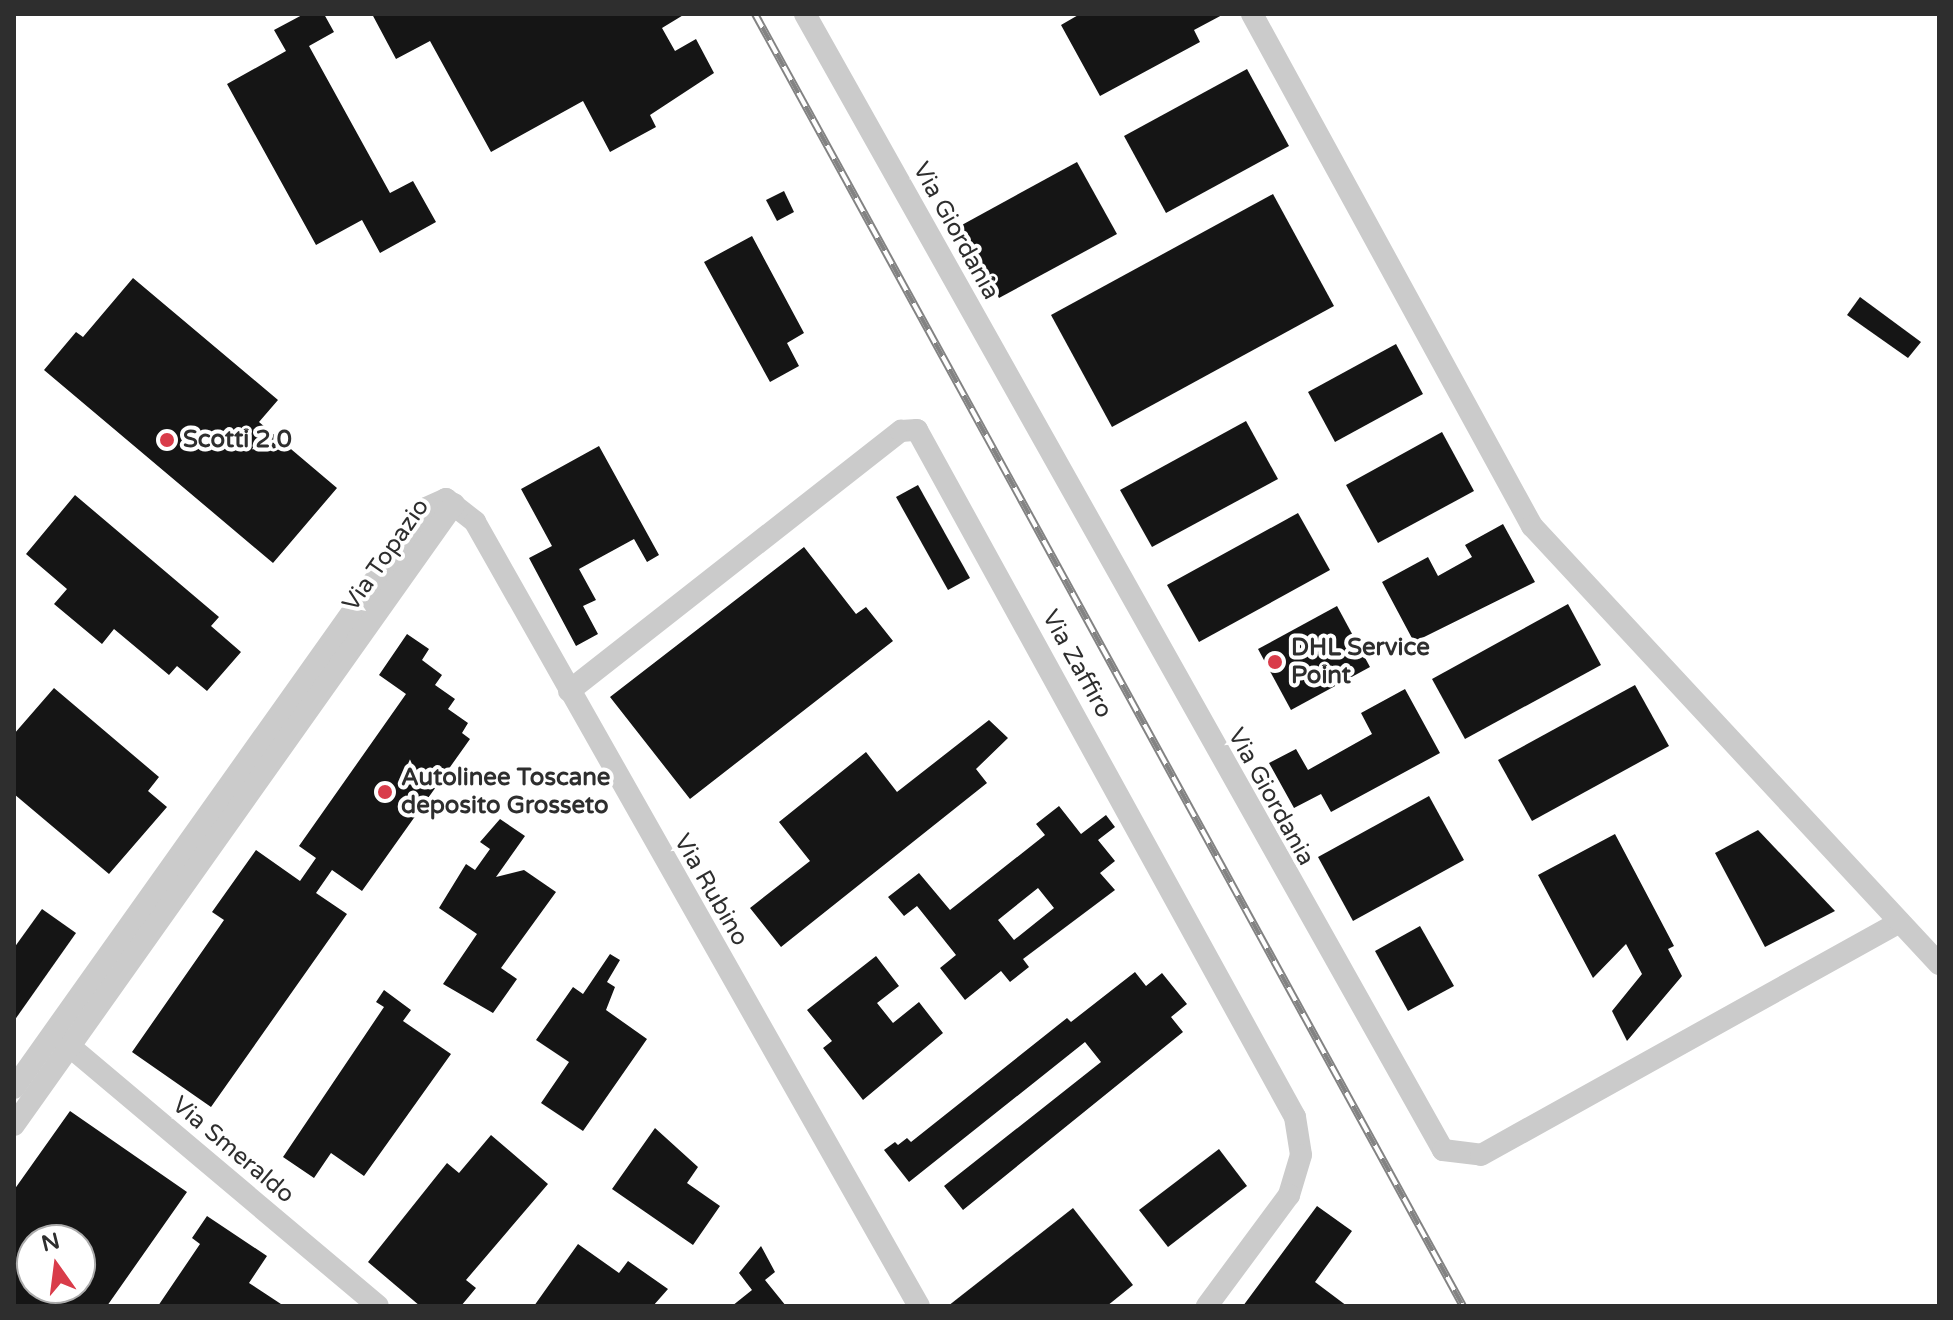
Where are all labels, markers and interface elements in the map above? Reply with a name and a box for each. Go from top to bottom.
street label: Via Giordania [906,157,1006,305]
place label: Scotti 2.0 [183,426,292,454]
marker: Scotti 2.0 [158,431,176,449]
street label: Via Topazio [337,493,435,617]
street label: Via Zaffiro [1036,605,1118,723]
place label: DHL Service Point [1291,634,1430,690]
marker: DHL Service Point [1266,653,1284,671]
street label: Via Giordania [1221,723,1321,871]
place label: Autolinee Toscane deposito Grosseto [401,764,610,820]
marker: Autolinee Toscane deposito Grosseto [376,783,394,801]
street label: Via Rubino [667,829,755,951]
street label: Via Smeraldo [166,1091,300,1209]
north arrow [16,1224,96,1304]
text: N [39,1228,62,1257]

